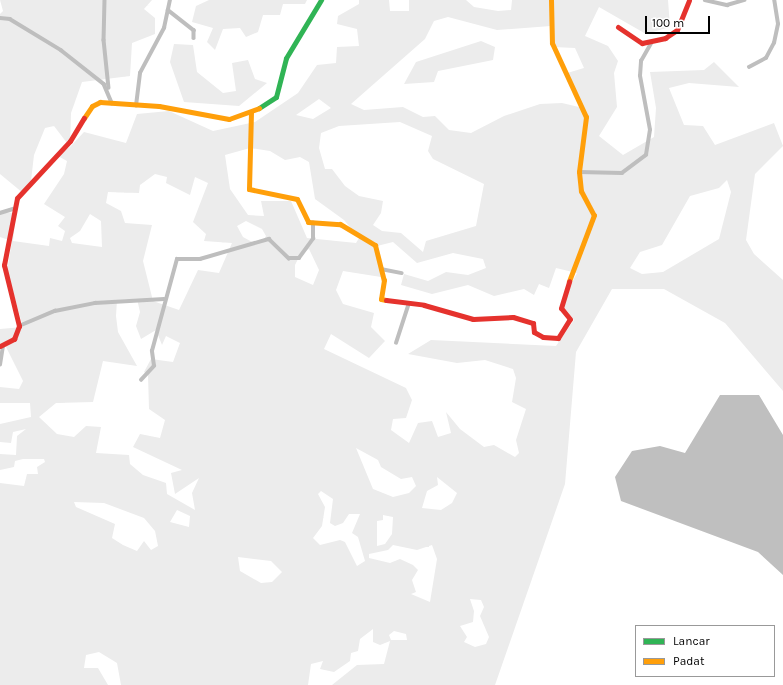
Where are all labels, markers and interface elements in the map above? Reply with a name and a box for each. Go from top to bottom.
scale bar [647,8,712,34]
text: 100 m [652,16,684,30]
legend [635,625,775,677]
text: Lancar [673,634,710,648]
text: Padat [673,654,704,668]

